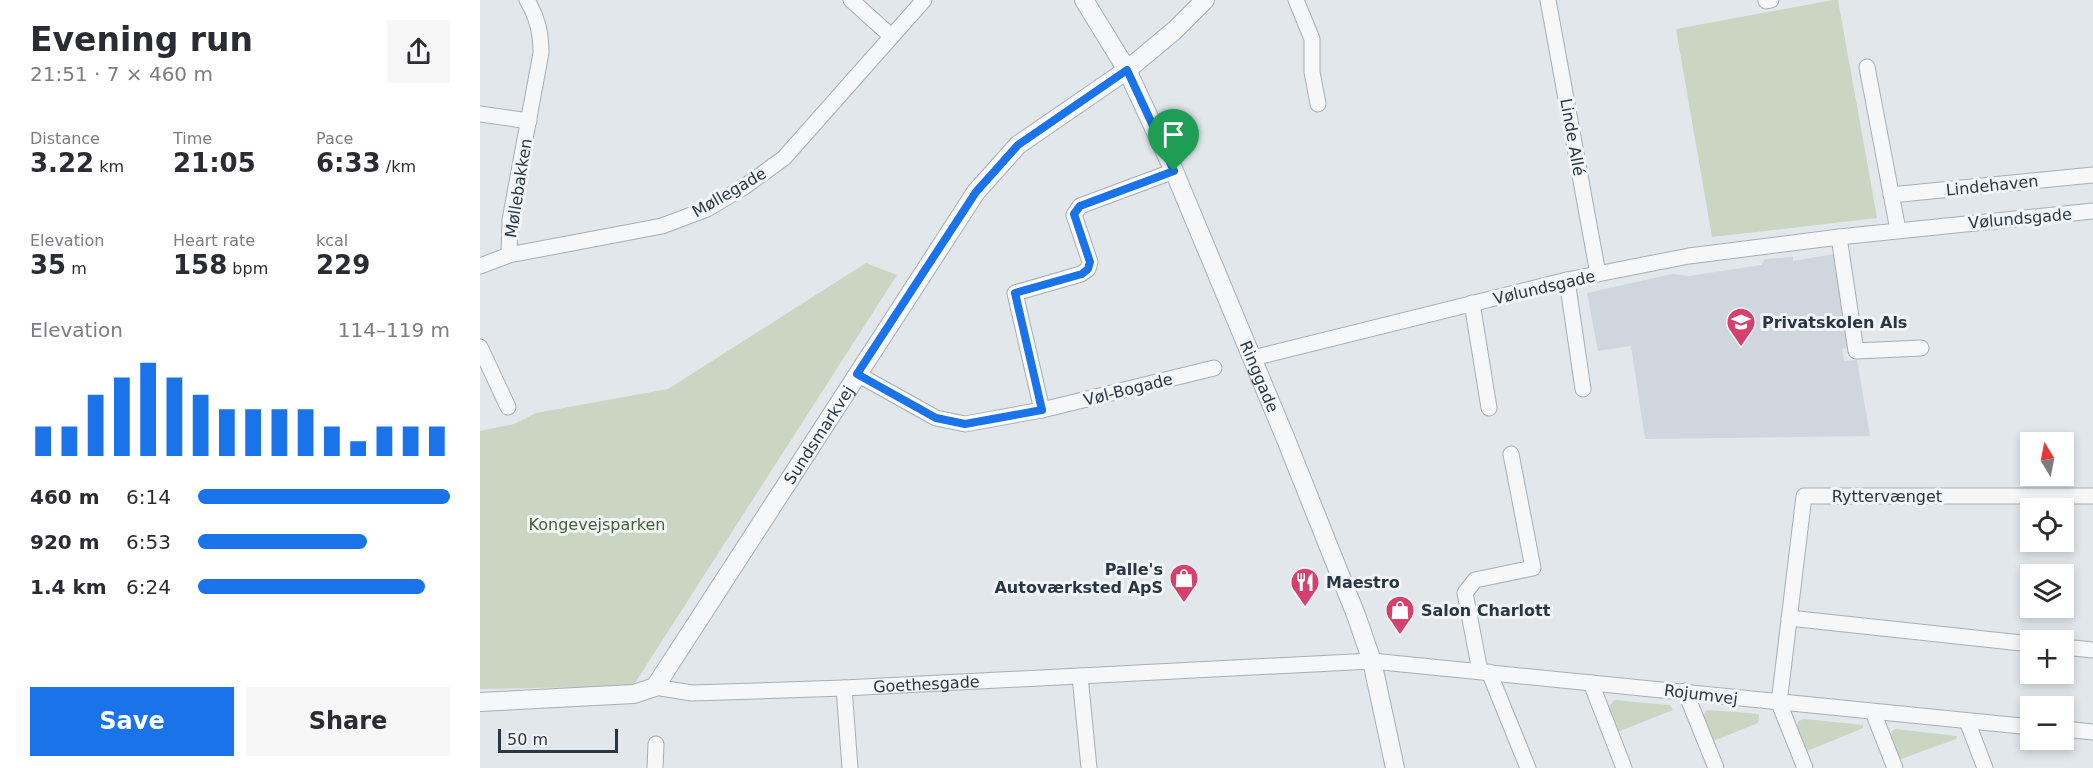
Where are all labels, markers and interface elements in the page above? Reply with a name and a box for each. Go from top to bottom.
text: Evening run [30,20,253,59]
button: share [387,20,450,83]
text: 21:51 · 7 × 460 m [30,62,213,86]
street label: Linde Allé [1556,97,1589,177]
pin [1148,109,1199,171]
icon: arrive [1157,118,1190,151]
text: Distance [30,129,100,148]
text: Time [173,129,212,148]
text: Pace [316,129,353,148]
street label: Møllebakken [501,137,536,239]
text: 3.22 [30,148,94,178]
text: 21:05 [173,148,256,178]
text: 6:33 [316,148,381,178]
text: km [94,157,124,176]
text: /km [381,157,416,176]
street label: Møllegade [689,164,770,221]
street label: Lindehaven [1945,171,2039,200]
street label: Vølundsgade [1967,205,2073,232]
text: Elevation [30,231,104,250]
text: Heart rate [173,231,255,250]
text: kcal [316,231,348,250]
text: 35 [30,250,66,280]
text: 158 [173,250,227,280]
text: 229 [316,250,370,280]
text: m [66,259,87,278]
text: bpm [227,259,268,278]
street label: Vølundsgade [1491,267,1597,308]
school or university icon: Privatskolen Als [1725,306,1757,348]
place label: Privatskolen Als [1762,313,1907,332]
text: Elevation [30,318,123,342]
text: 114–119 m [338,318,450,342]
street label: Ringgade [1236,338,1283,415]
street label: Vøl-Bogade [1082,369,1175,410]
street label: Sundsmarkvej [780,382,858,488]
north arrow [2020,432,2074,486]
map controls [2020,432,2074,750]
text: 460 m [30,485,100,509]
text: 6:14 [126,485,171,509]
street label: Ryttervænget [1832,487,1942,506]
button: locate [2020,498,2074,552]
park label: Kongevejsparken [529,515,665,534]
text: 920 m [30,530,100,554]
text: 6:53 [126,530,171,554]
place label: Palle's Autoværksted ApS [994,560,1163,597]
shop icon: Palle's Autoværksted ApS [1168,562,1200,604]
button: layers [2020,564,2074,618]
restaurant icon: Maestro [1289,566,1321,608]
place label: Maestro [1326,573,1400,592]
text: 1.4 km [30,575,107,599]
text: 6:24 [126,575,171,599]
shop icon: Salon Charlott [1384,594,1416,636]
place label: Salon Charlott [1421,601,1551,620]
button: + [2020,630,2074,684]
street label: Goethesgade [873,672,980,696]
street label: Rojumvej [1663,681,1739,708]
button: Save [30,687,234,756]
button: Share [246,687,450,756]
button: − [2020,696,2074,750]
scale bar [498,726,618,754]
text: 50 m [507,730,548,749]

